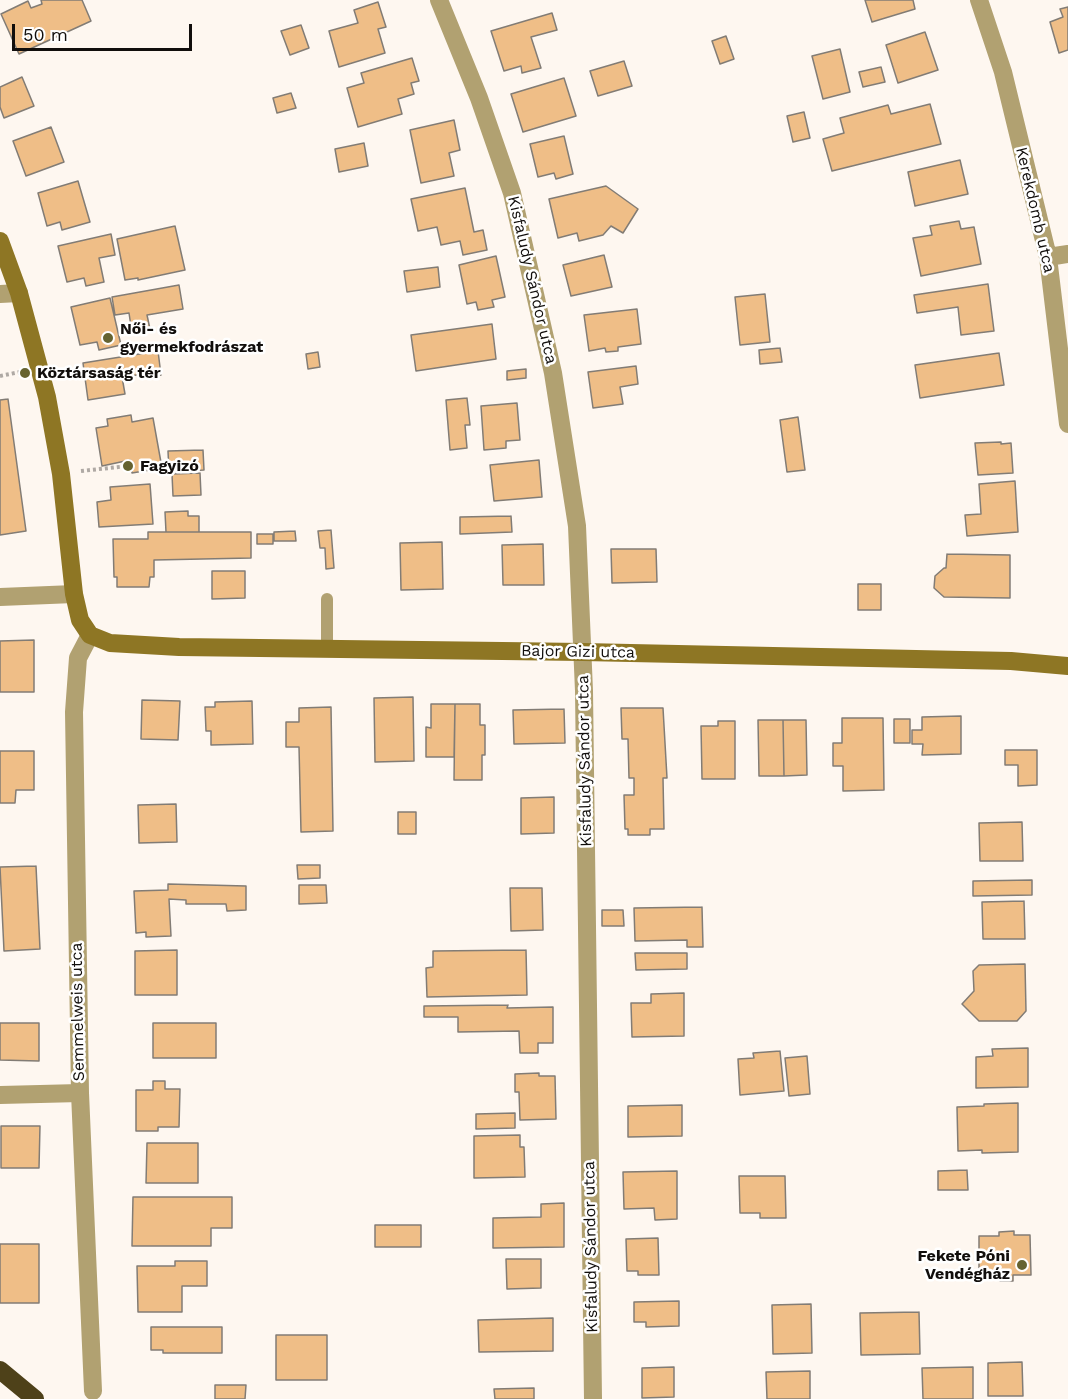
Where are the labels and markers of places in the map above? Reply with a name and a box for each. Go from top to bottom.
place label: Női- és gyermekfodrászat [120,319,263,357]
marker: Női- és gyermekfodrászat [101,331,115,345]
place label: Köztársaság tér [37,363,161,383]
marker: Köztársaság tér [18,366,32,380]
place label: Fagyizó [140,456,199,476]
marker: Fagyizó [121,459,135,473]
place label: Fekete Póni Vendégház [918,1246,1010,1284]
marker: Fekete Póni Vendégház [1015,1258,1029,1272]

